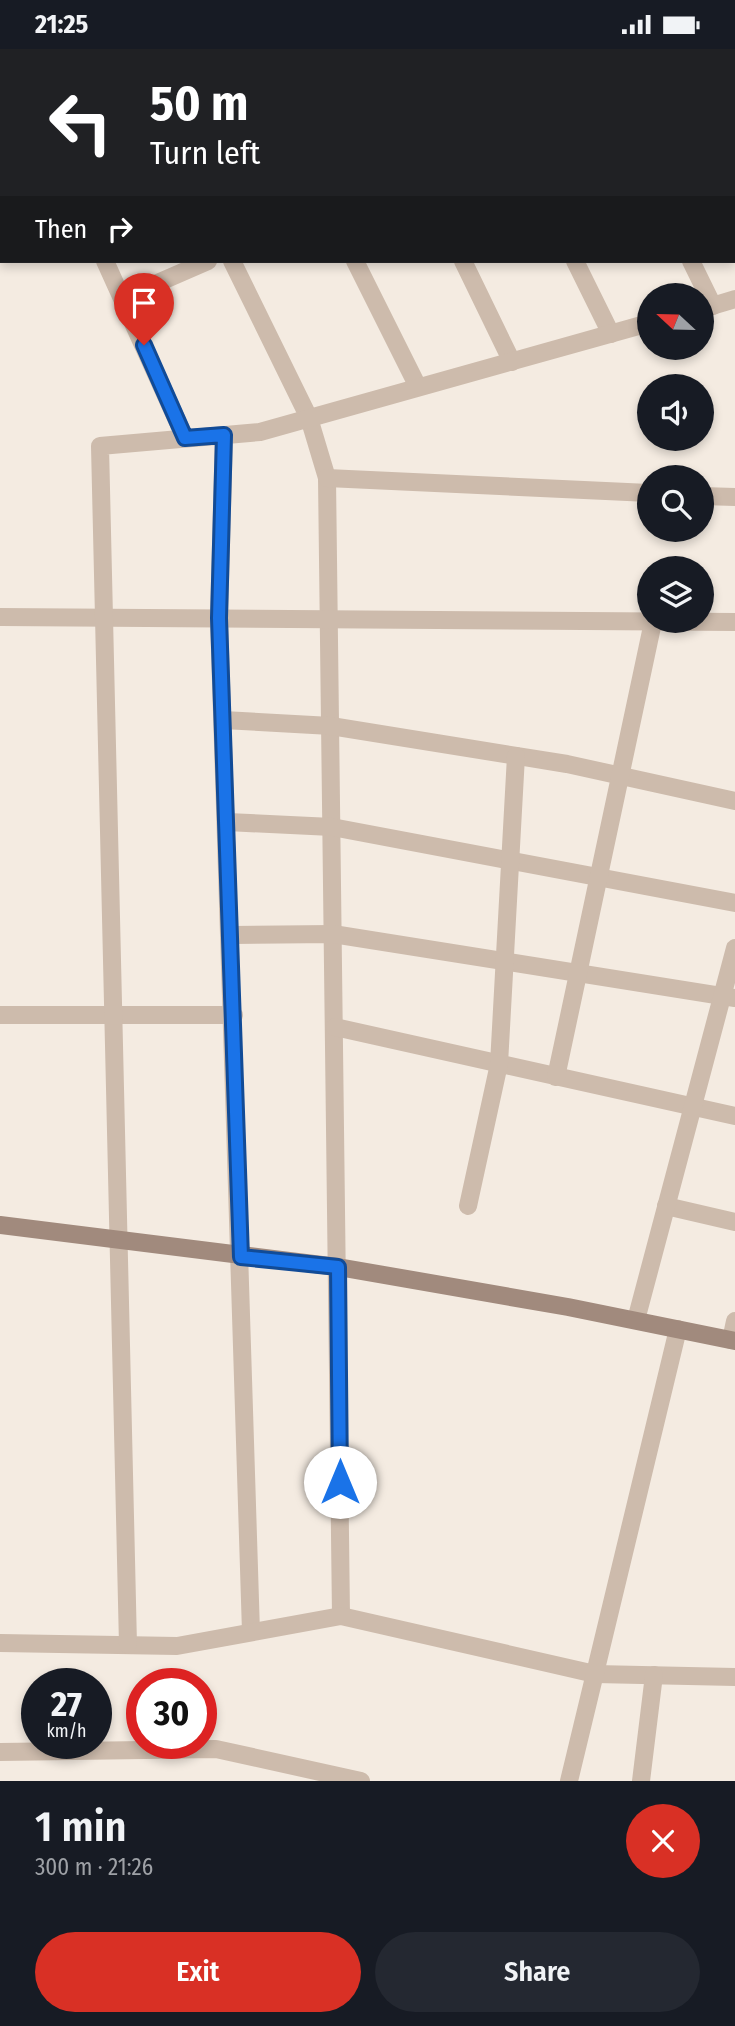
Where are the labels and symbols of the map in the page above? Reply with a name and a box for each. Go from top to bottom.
pin [114,273,174,345]
north arrow [637,283,714,361]
position arrow [303,1445,377,1519]
speed limit sign: 30 [126,1668,217,1759]

